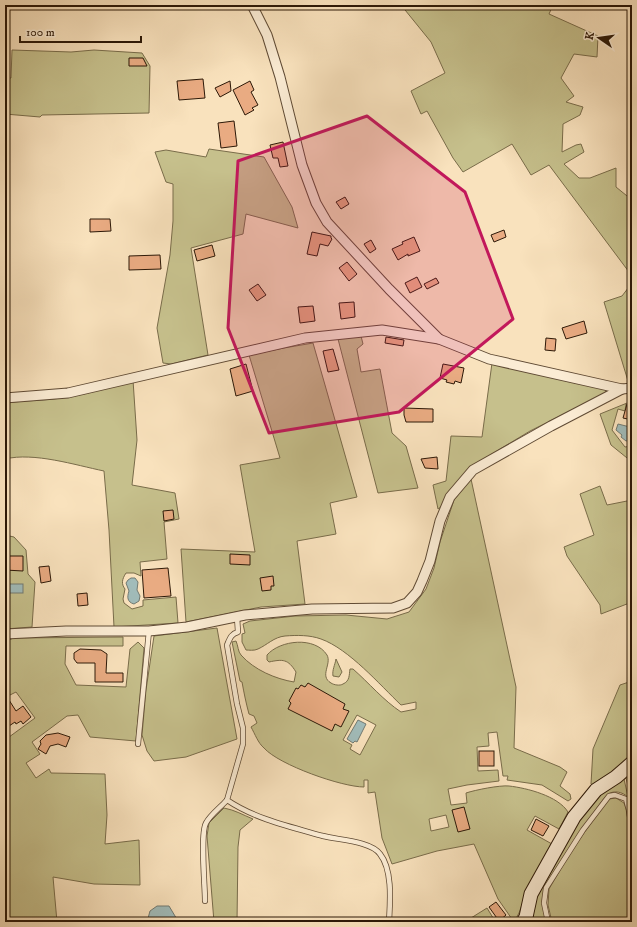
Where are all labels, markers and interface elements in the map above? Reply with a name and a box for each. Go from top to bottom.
scale bar [20,18,141,44]
north arrow [579,18,619,58]
text: 100 m [26,25,55,40]
text: K [583,30,598,41]

